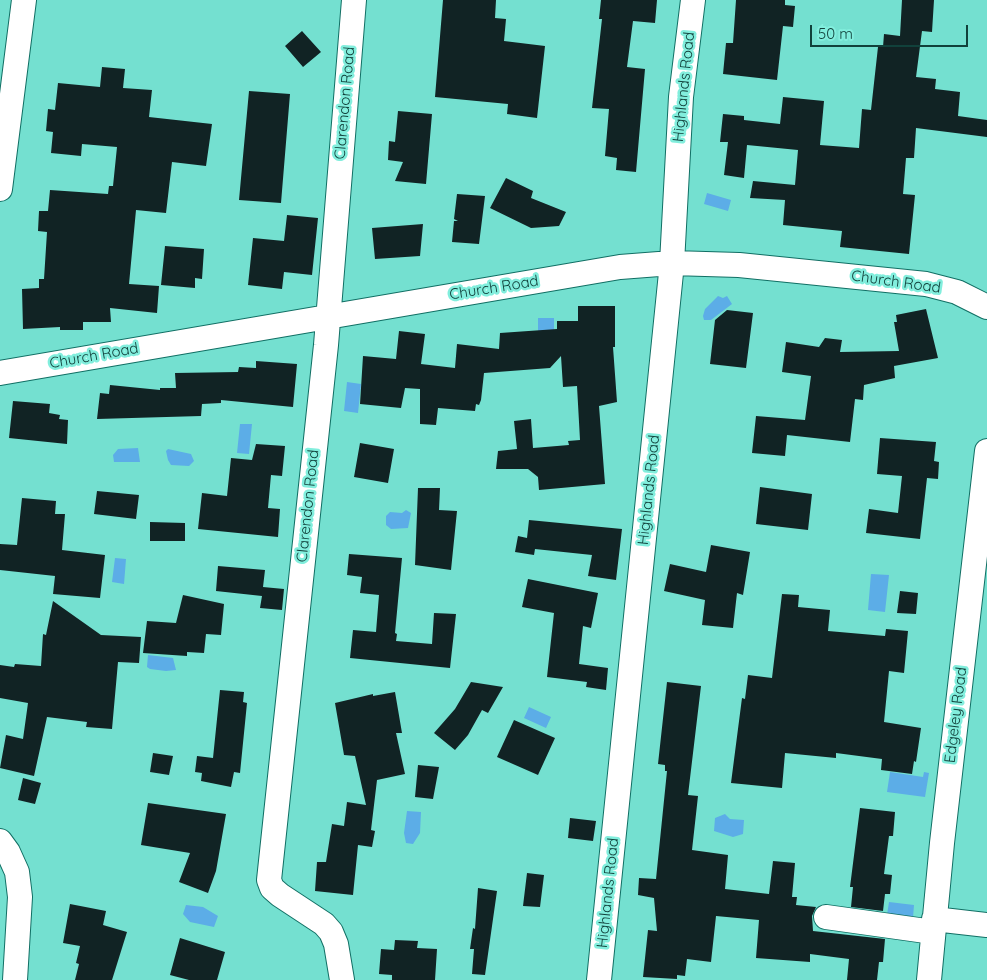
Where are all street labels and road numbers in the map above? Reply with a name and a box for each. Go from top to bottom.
street label: Highlands Road [669,31,699,143]
street label: Clarendon Road [331,46,359,160]
street label: Church Road [850,267,942,297]
street label: Church Road [448,272,540,304]
street label: Church Road [48,339,140,373]
street label: Highlands Road [634,434,664,546]
street label: Clarendon Road [293,449,323,563]
street label: Edgeley Road [941,666,971,764]
street label: Highlands Road [593,837,623,949]

